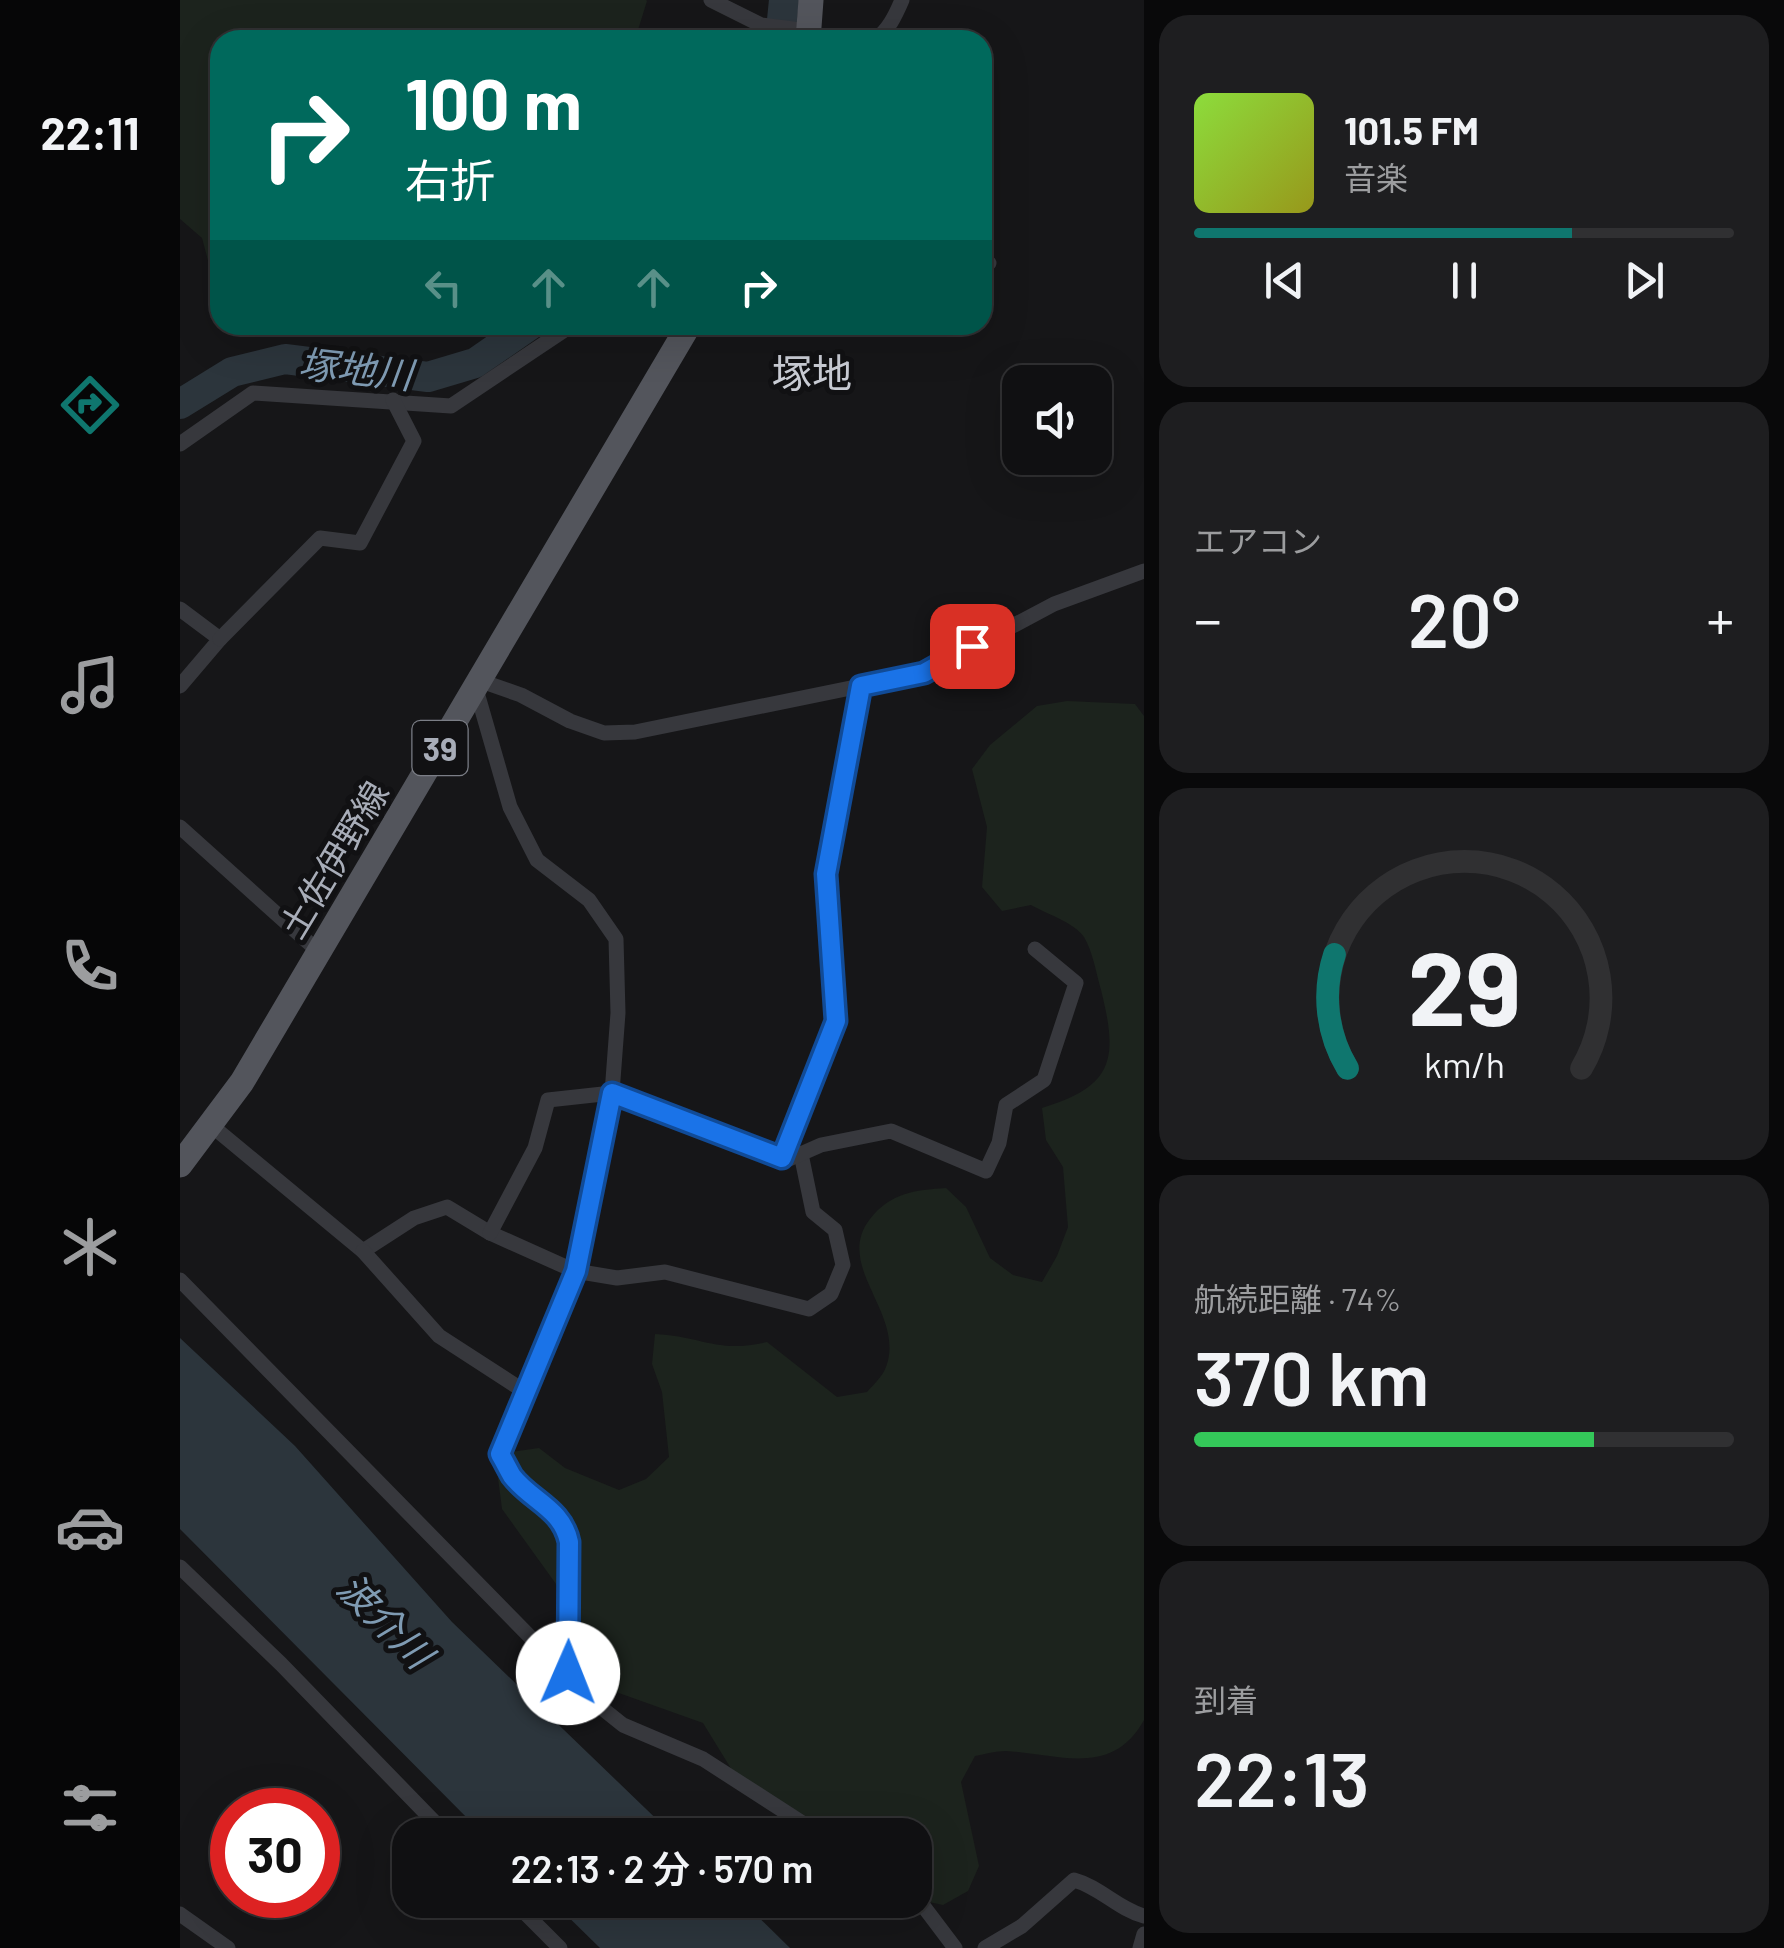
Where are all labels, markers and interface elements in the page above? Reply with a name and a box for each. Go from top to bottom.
text: 100 m [405,60,582,144]
icon: right [240,70,370,200]
text: 22:11 [41,105,139,159]
text: 101.5 FM [1344,107,1479,153]
text: 右折 [405,152,495,206]
text: 音楽 [1344,158,1408,196]
icon: previous [1257,253,1312,308]
icon: pause [1437,253,1492,308]
icon: next [1617,253,1672,308]
icon: left [416,260,471,315]
icon: ahead [521,260,576,315]
icon: ahead [626,260,681,315]
icon: right [731,260,786,315]
water label: 塚地川 [297,339,419,397]
district label: 塚地 [772,348,852,396]
map controls [1002,365,1112,475]
button: sound [1002,365,1112,475]
icon: directions [55,370,125,440]
text: エアコン [1194,521,1322,559]
text: 20° [1408,573,1520,663]
text: − [1194,585,1222,651]
text: + [1706,585,1734,651]
pin [930,604,1015,689]
icon: arrive [945,619,1000,674]
icon: music [55,650,125,720]
road number: 39 [412,721,468,775]
street label: 土佐伊野線 [270,773,396,945]
text: 29 [1407,922,1521,1047]
icon: phone [55,931,125,1001]
text: km/h [1424,1042,1504,1085]
icon: climate [55,1212,125,1282]
text: 航続距離 · 74% [1194,1279,1401,1317]
text: 370 km [1194,1331,1429,1421]
icon: car [55,1492,125,1562]
water label: 波介川 [329,1563,445,1679]
position arrow [516,1621,620,1725]
text: 到着 [1194,1680,1258,1718]
text: 22:13 [1194,1732,1370,1822]
icon: filters [55,1773,125,1843]
speed limit sign: 30 [210,1788,340,1918]
text: 22:13 · 2 分 · 570 m [511,1845,813,1891]

